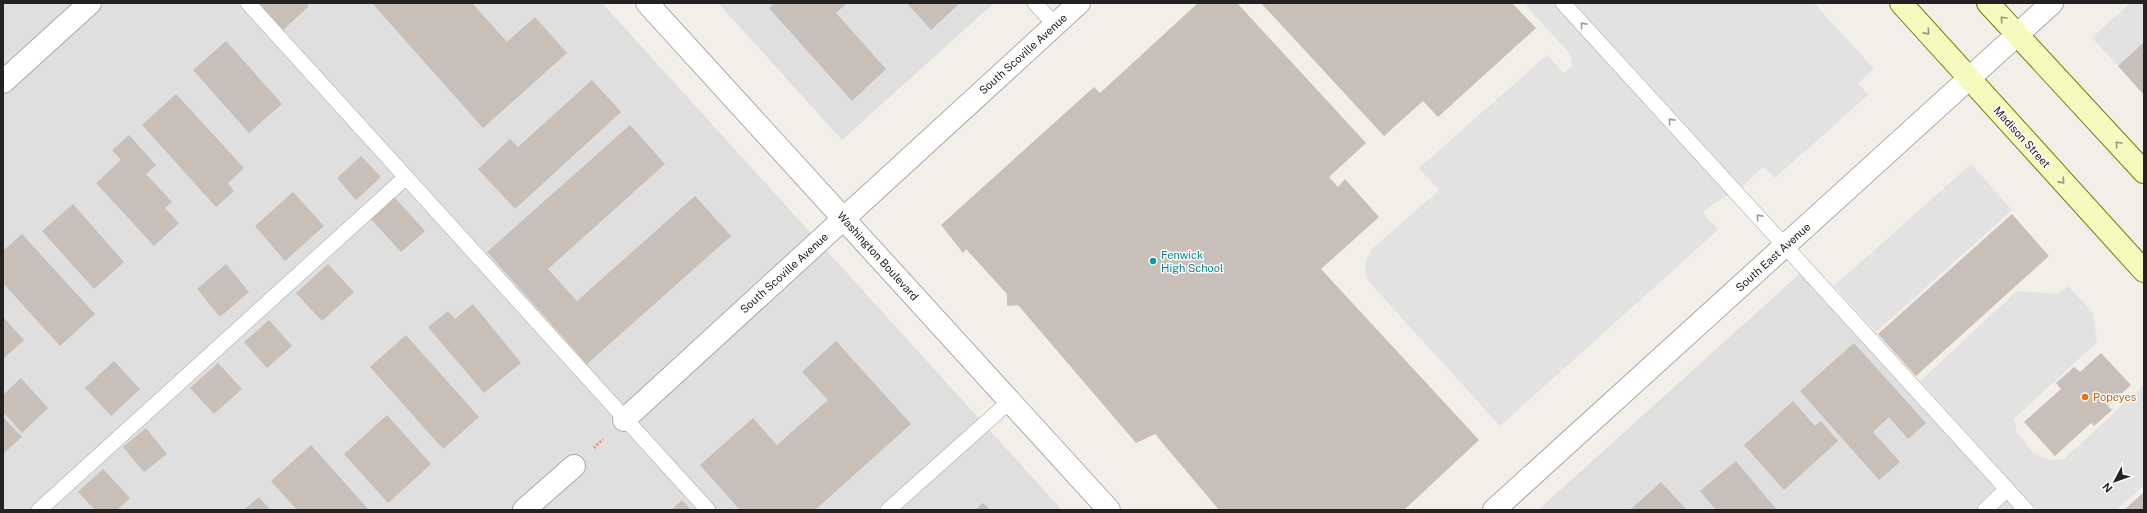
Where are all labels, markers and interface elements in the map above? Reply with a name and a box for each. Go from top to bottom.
street label: South Scoville Avenue [977,11,1069,97]
one-way arrow [2000,16,2007,24]
one-way arrow [1580,22,1588,30]
one-way arrow [1922,27,1930,35]
street label: Madison Street [1991,104,2053,170]
one-way arrow [1668,118,1675,126]
one-way arrow [2115,141,2122,148]
one-way arrow [2058,176,2065,184]
street label: Washington Boulevard [835,209,921,303]
one-way arrow [1756,214,1763,222]
street label: South East Avenue [1733,220,1813,294]
street label: South Scoville Avenue [738,230,830,316]
place label: Fenwick High School [1161,249,1223,274]
marker: Fenwick High School [1148,256,1158,266]
place label: Popeyes [2093,391,2137,403]
marker: Popeyes [2080,392,2090,402]
north arrow [2095,461,2135,501]
text: N [2100,480,2115,495]

